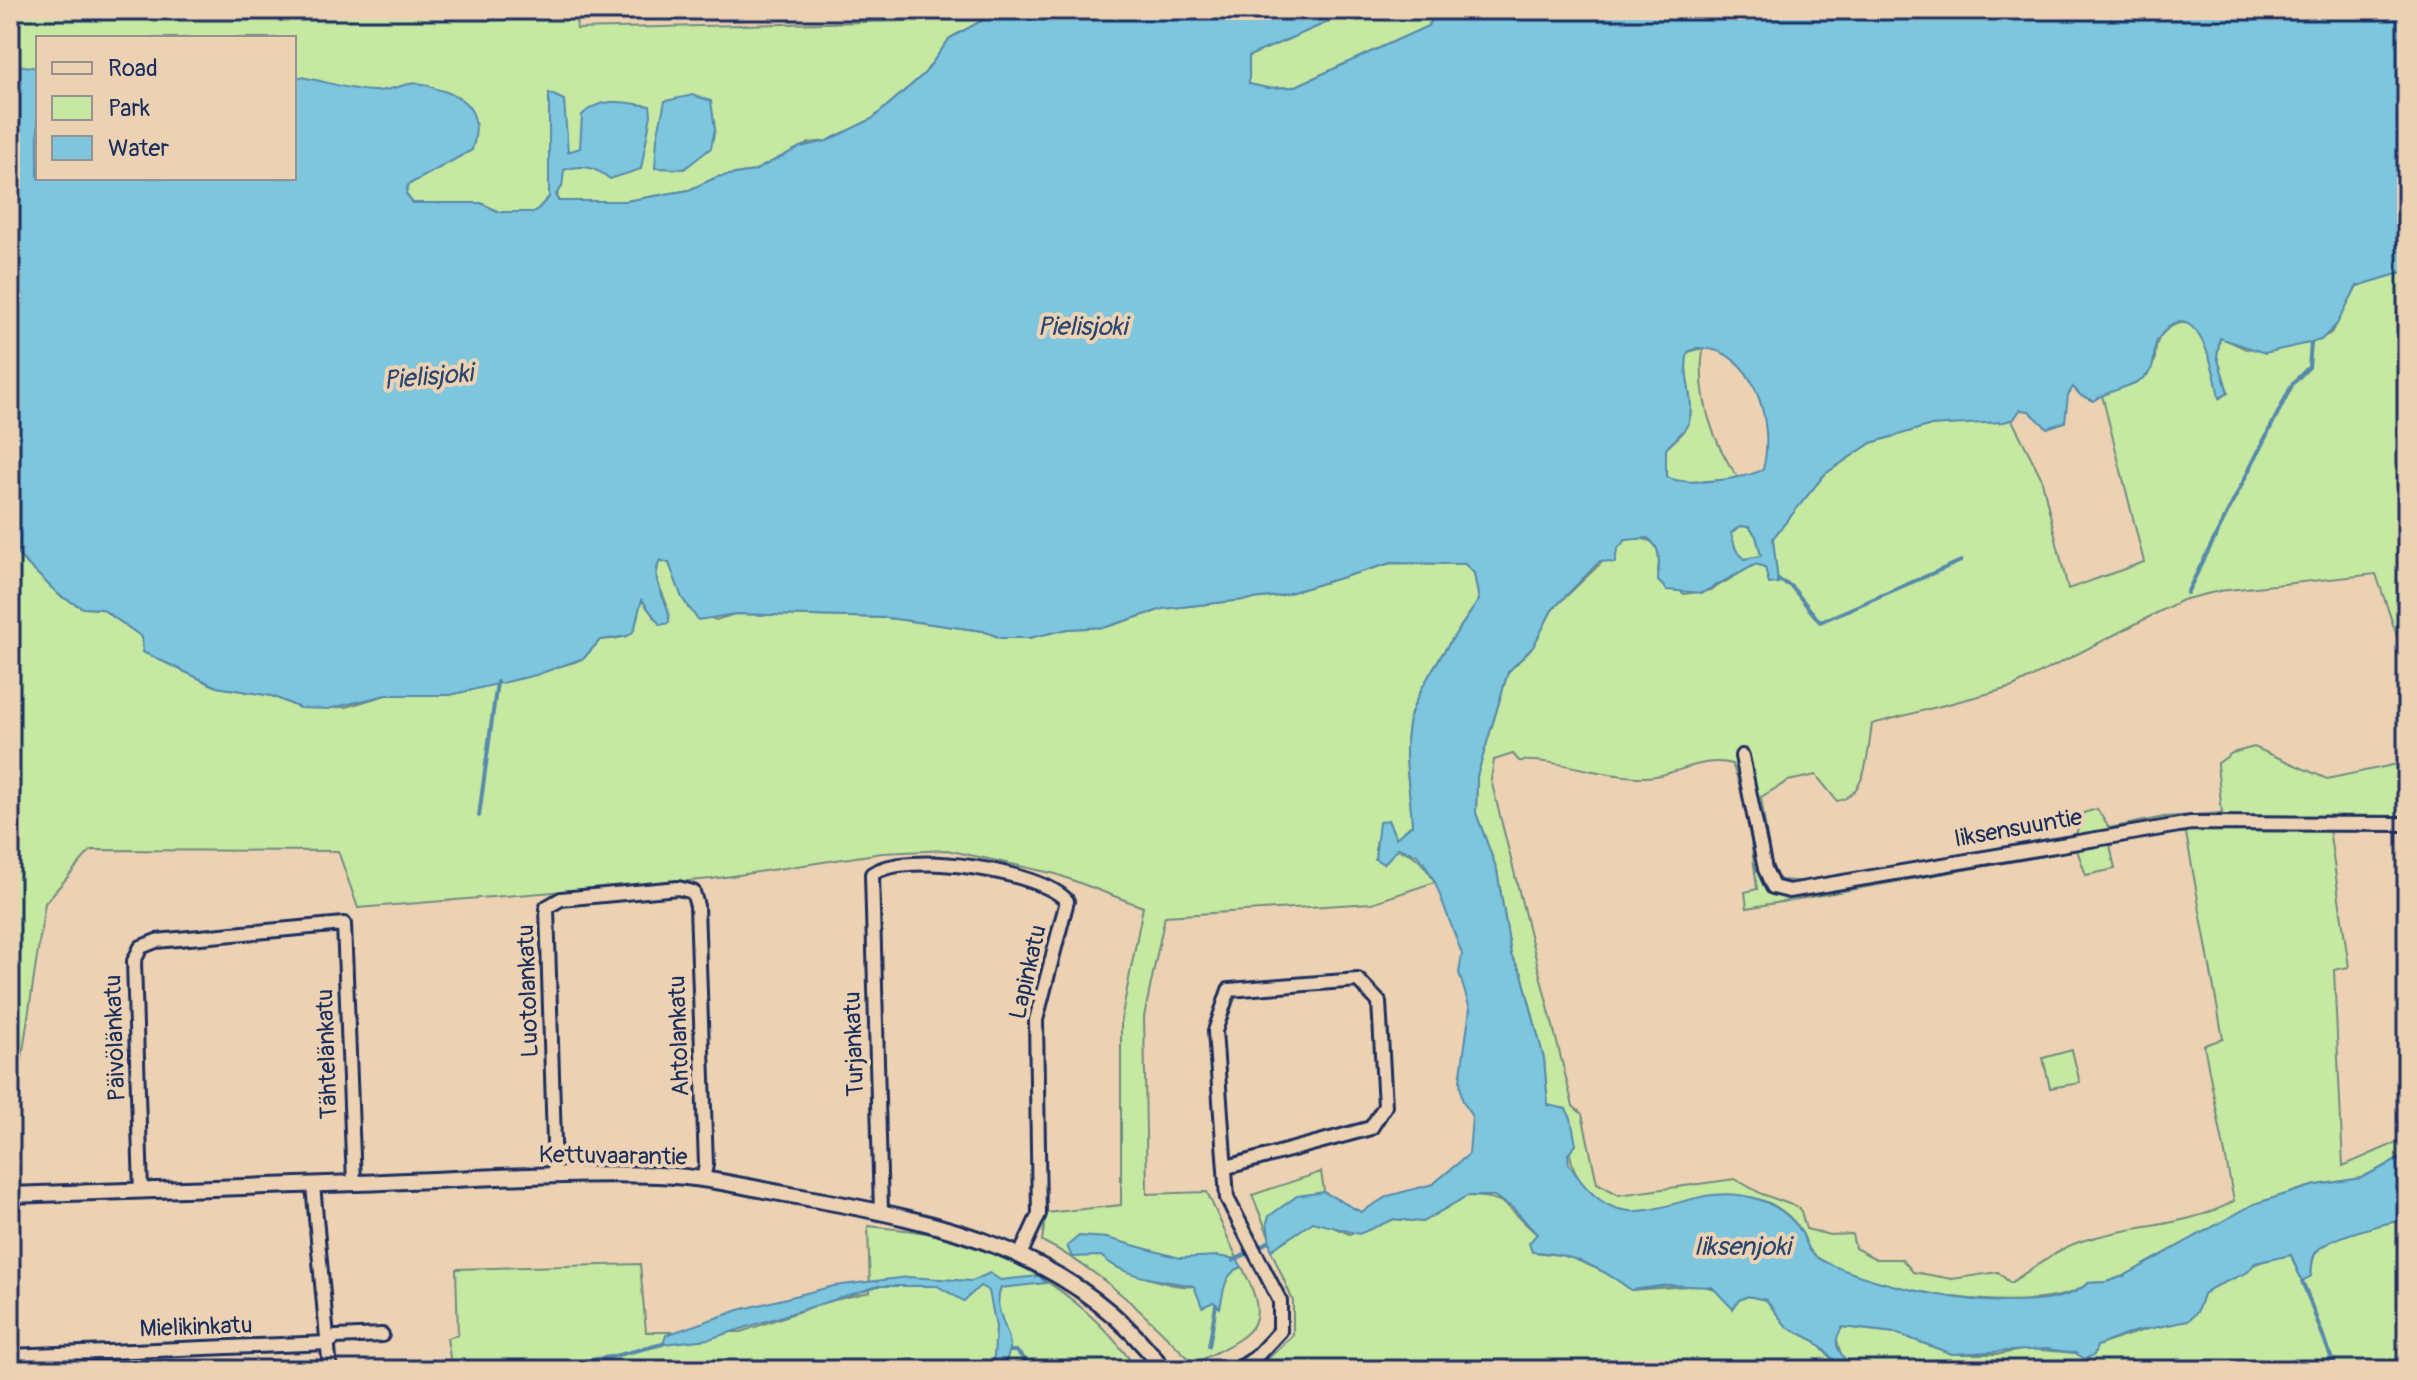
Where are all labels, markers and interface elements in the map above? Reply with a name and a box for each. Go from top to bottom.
legend [36,36,296,180]
text: Road [108,54,158,83]
text: Park [108,94,150,123]
text: Water [108,134,169,163]
water label: Pielisjoki [1037,311,1131,343]
water label: Pielisjoki [382,357,478,397]
street label: Iiksensuuntie [1952,802,2085,854]
street label: Lapinkatu [1003,922,1053,1022]
street label: Luotolankatu [511,924,545,1058]
street label: Päivölänkatu [98,974,132,1102]
street label: Ahtolankatu [662,975,696,1097]
street label: Tähtelänkatu [310,988,344,1120]
street label: Turjankatu [838,991,870,1097]
street label: Kettuvaarantie [538,1140,688,1172]
water label: Iiksenjoki [1694,1231,1795,1263]
street label: Mielikinkatu [139,1311,253,1343]

